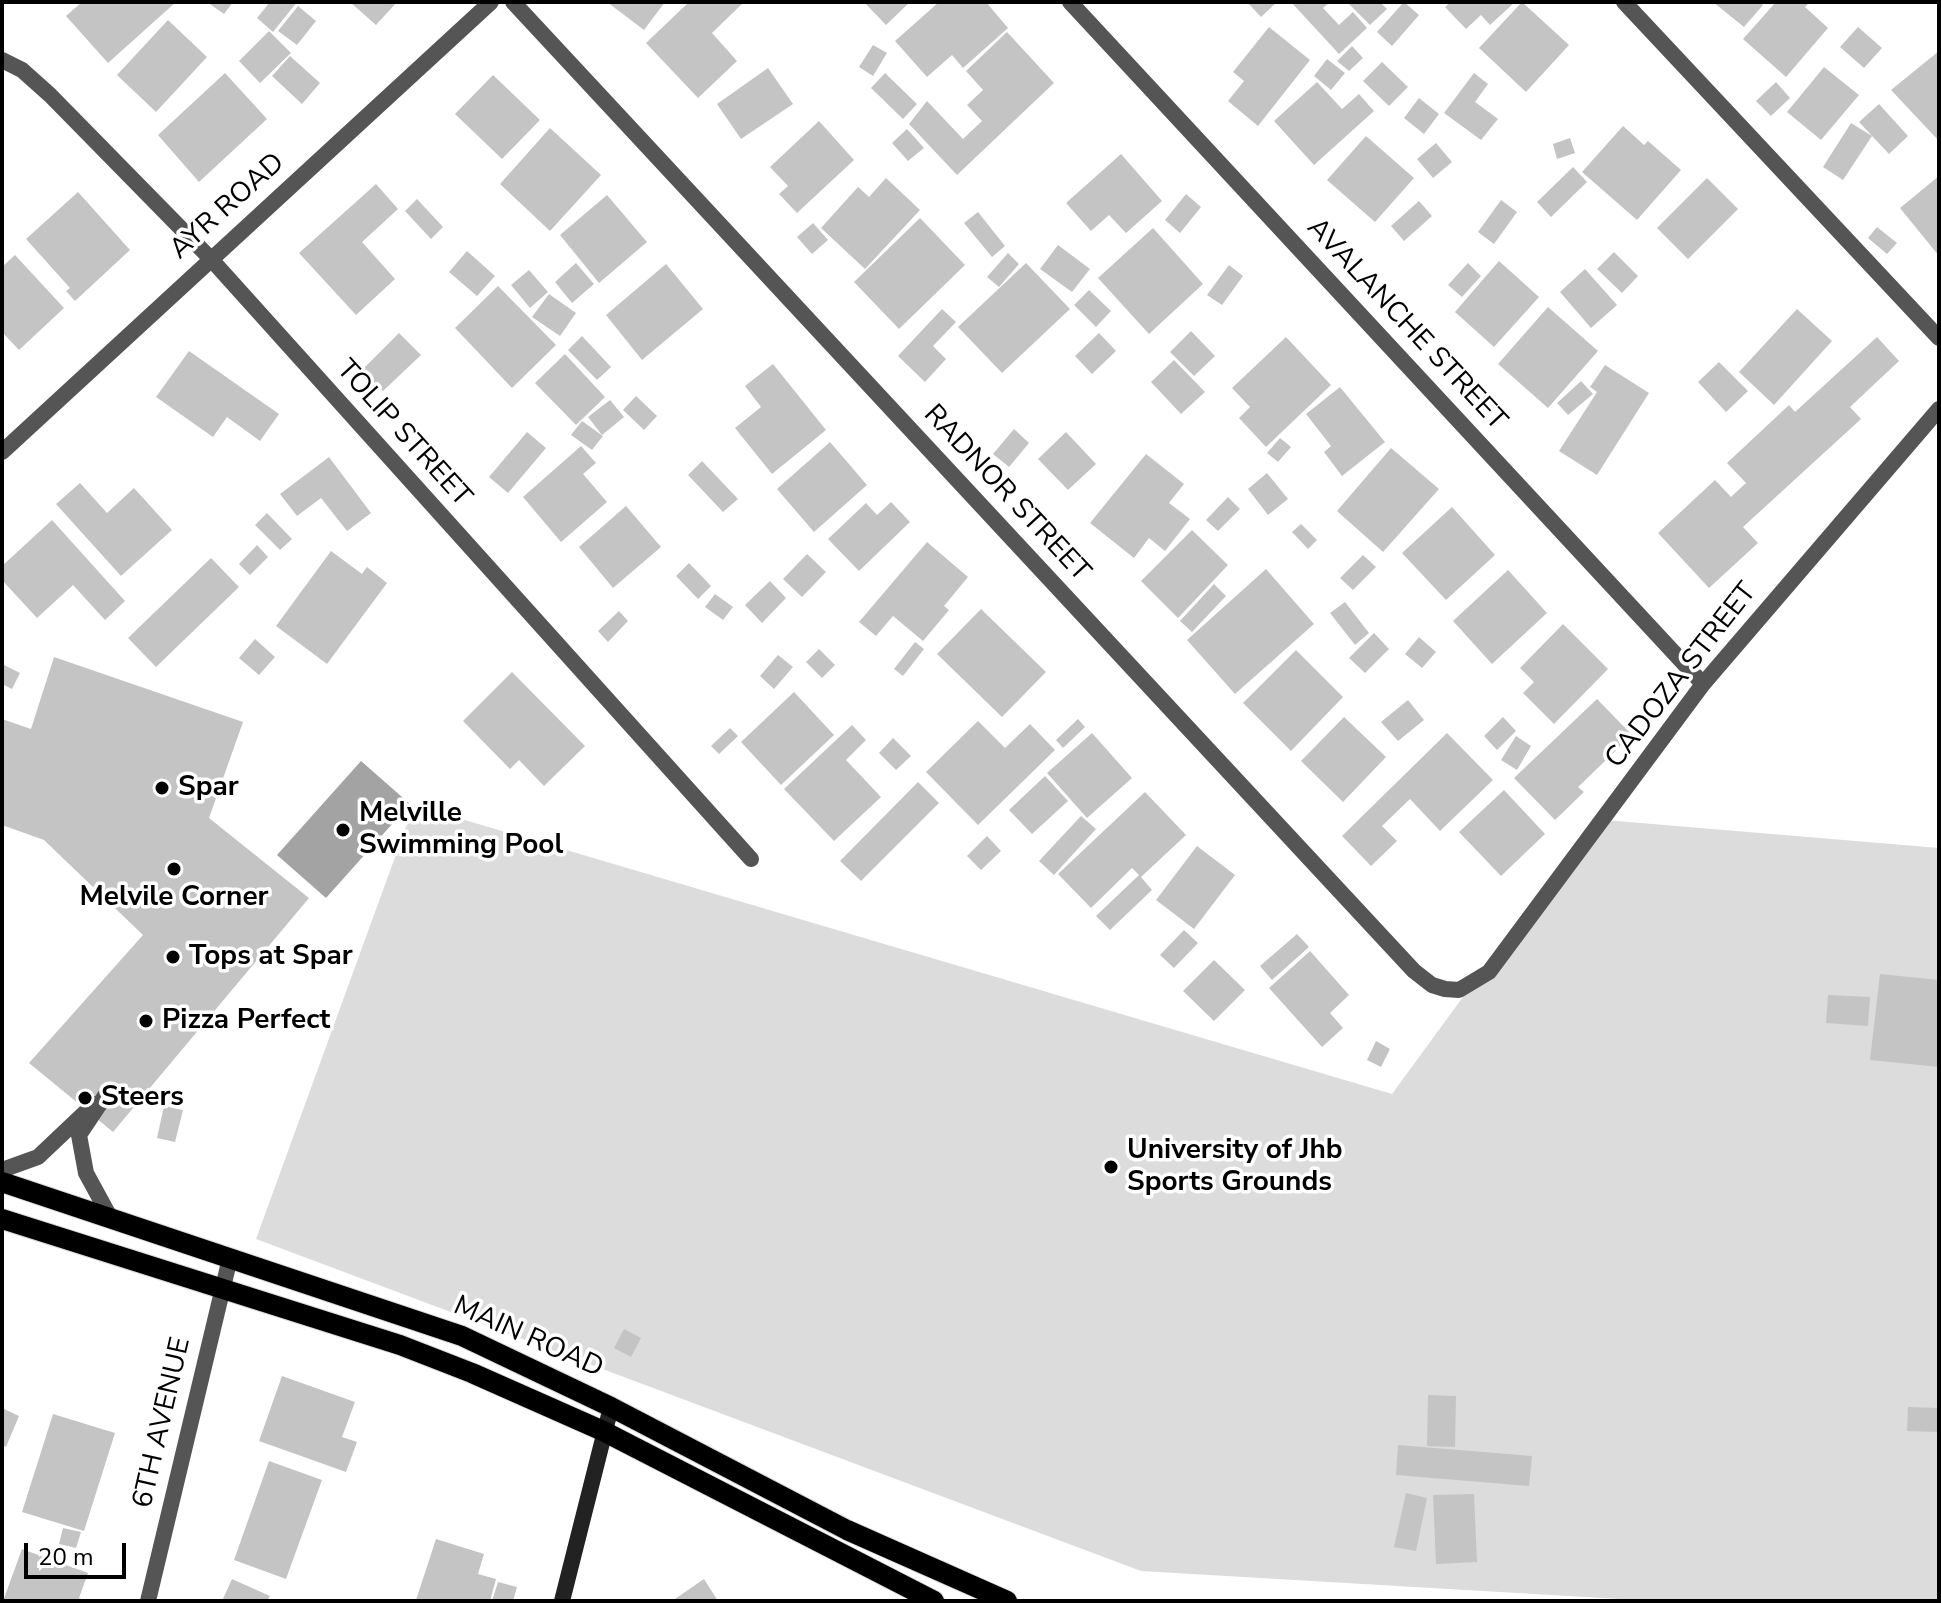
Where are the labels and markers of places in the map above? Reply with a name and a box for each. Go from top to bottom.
place label: Spar [178,771,239,805]
marker: Spar [153,779,171,797]
place label: Melville Swimming Pool [359,797,563,863]
marker: Melville Swimming Pool [334,821,352,839]
marker: Melvile Corner [165,860,183,878]
place label: Melvile Corner [79,881,269,915]
place label: Tops at Spar [189,940,353,974]
marker: Tops at Spar [164,948,182,966]
place label: Pizza Perfect [162,1004,330,1038]
marker: Pizza Perfect [137,1012,155,1030]
place label: Steers [101,1081,184,1115]
marker: Steers [76,1089,94,1107]
place label: University of Jhb Sports Grounds [1127,1134,1343,1200]
marker: University of Jhb Sports Grounds [1102,1158,1120,1176]

